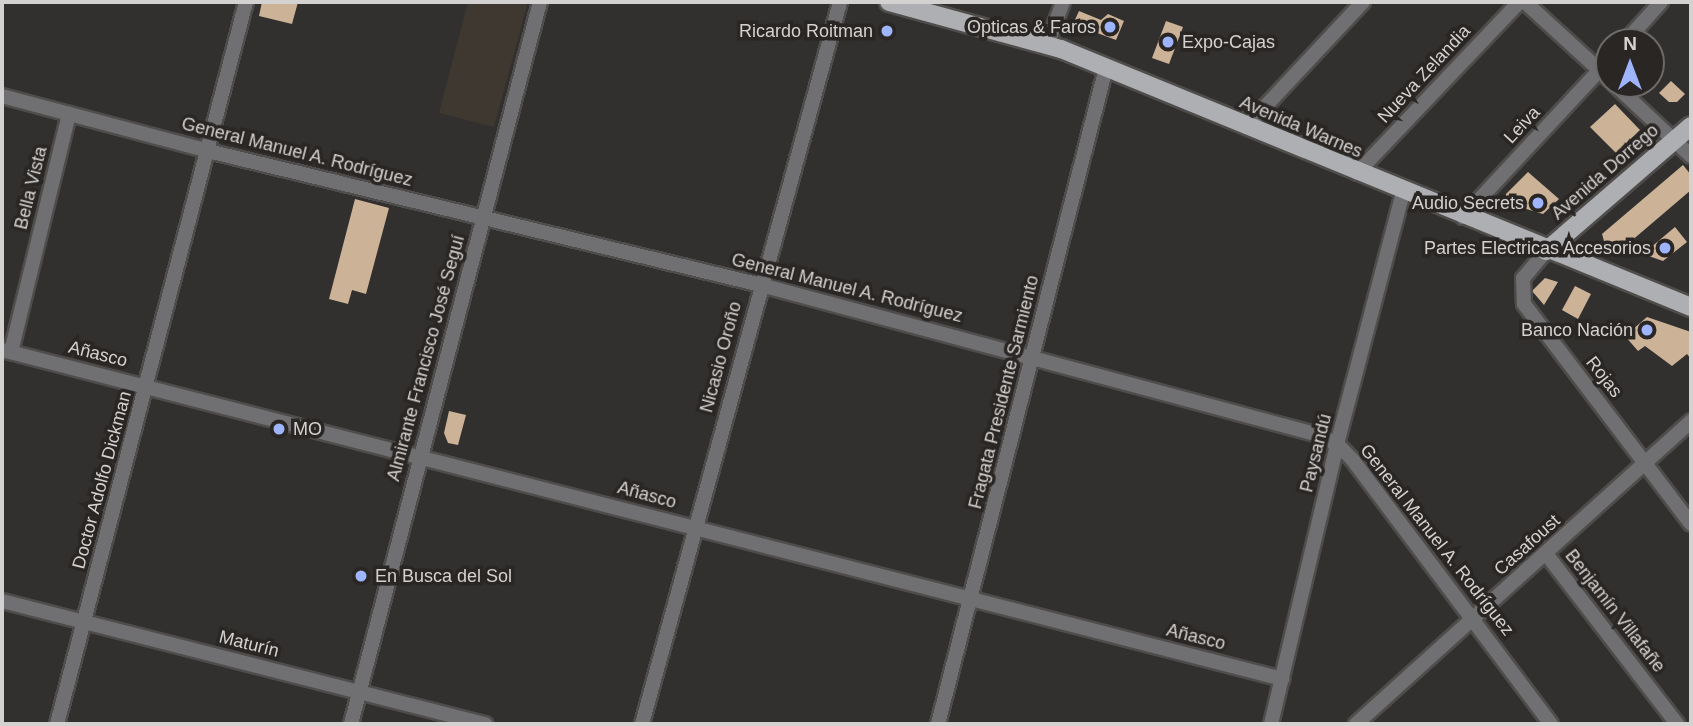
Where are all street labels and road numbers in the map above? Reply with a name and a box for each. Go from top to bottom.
street label: Nueva Zelandia [1373,21,1475,127]
street label: Avenida Warnes [1236,91,1366,163]
street label: Leiva [1499,102,1545,148]
street label: General Manuel A. Rodríguez [179,113,415,191]
street label: Avenida Dorrego [1547,120,1663,224]
street label: Bella Vista [10,144,52,232]
street label: Almirante Francisco José Seguí [383,232,469,484]
street label: General Manuel A. Rodríguez [729,249,965,327]
street label: Fragata Presidente Sarmiento [964,273,1044,511]
street label: Nicasio Oroño [696,299,746,415]
street label: Añasco [66,336,130,372]
street label: Rojas [1581,352,1627,402]
street label: Doctor Adolfo Dickman [68,388,136,572]
street label: Paysandú [1296,412,1336,494]
street label: General Manuel A. Rodríguez [1355,440,1519,640]
street label: Añasco [615,477,679,513]
street label: Casafoust [1490,510,1564,580]
street label: Benjamín Villafañe [1560,545,1670,677]
street label: Añasco [1164,619,1228,655]
street label: Maturín [217,626,281,662]

